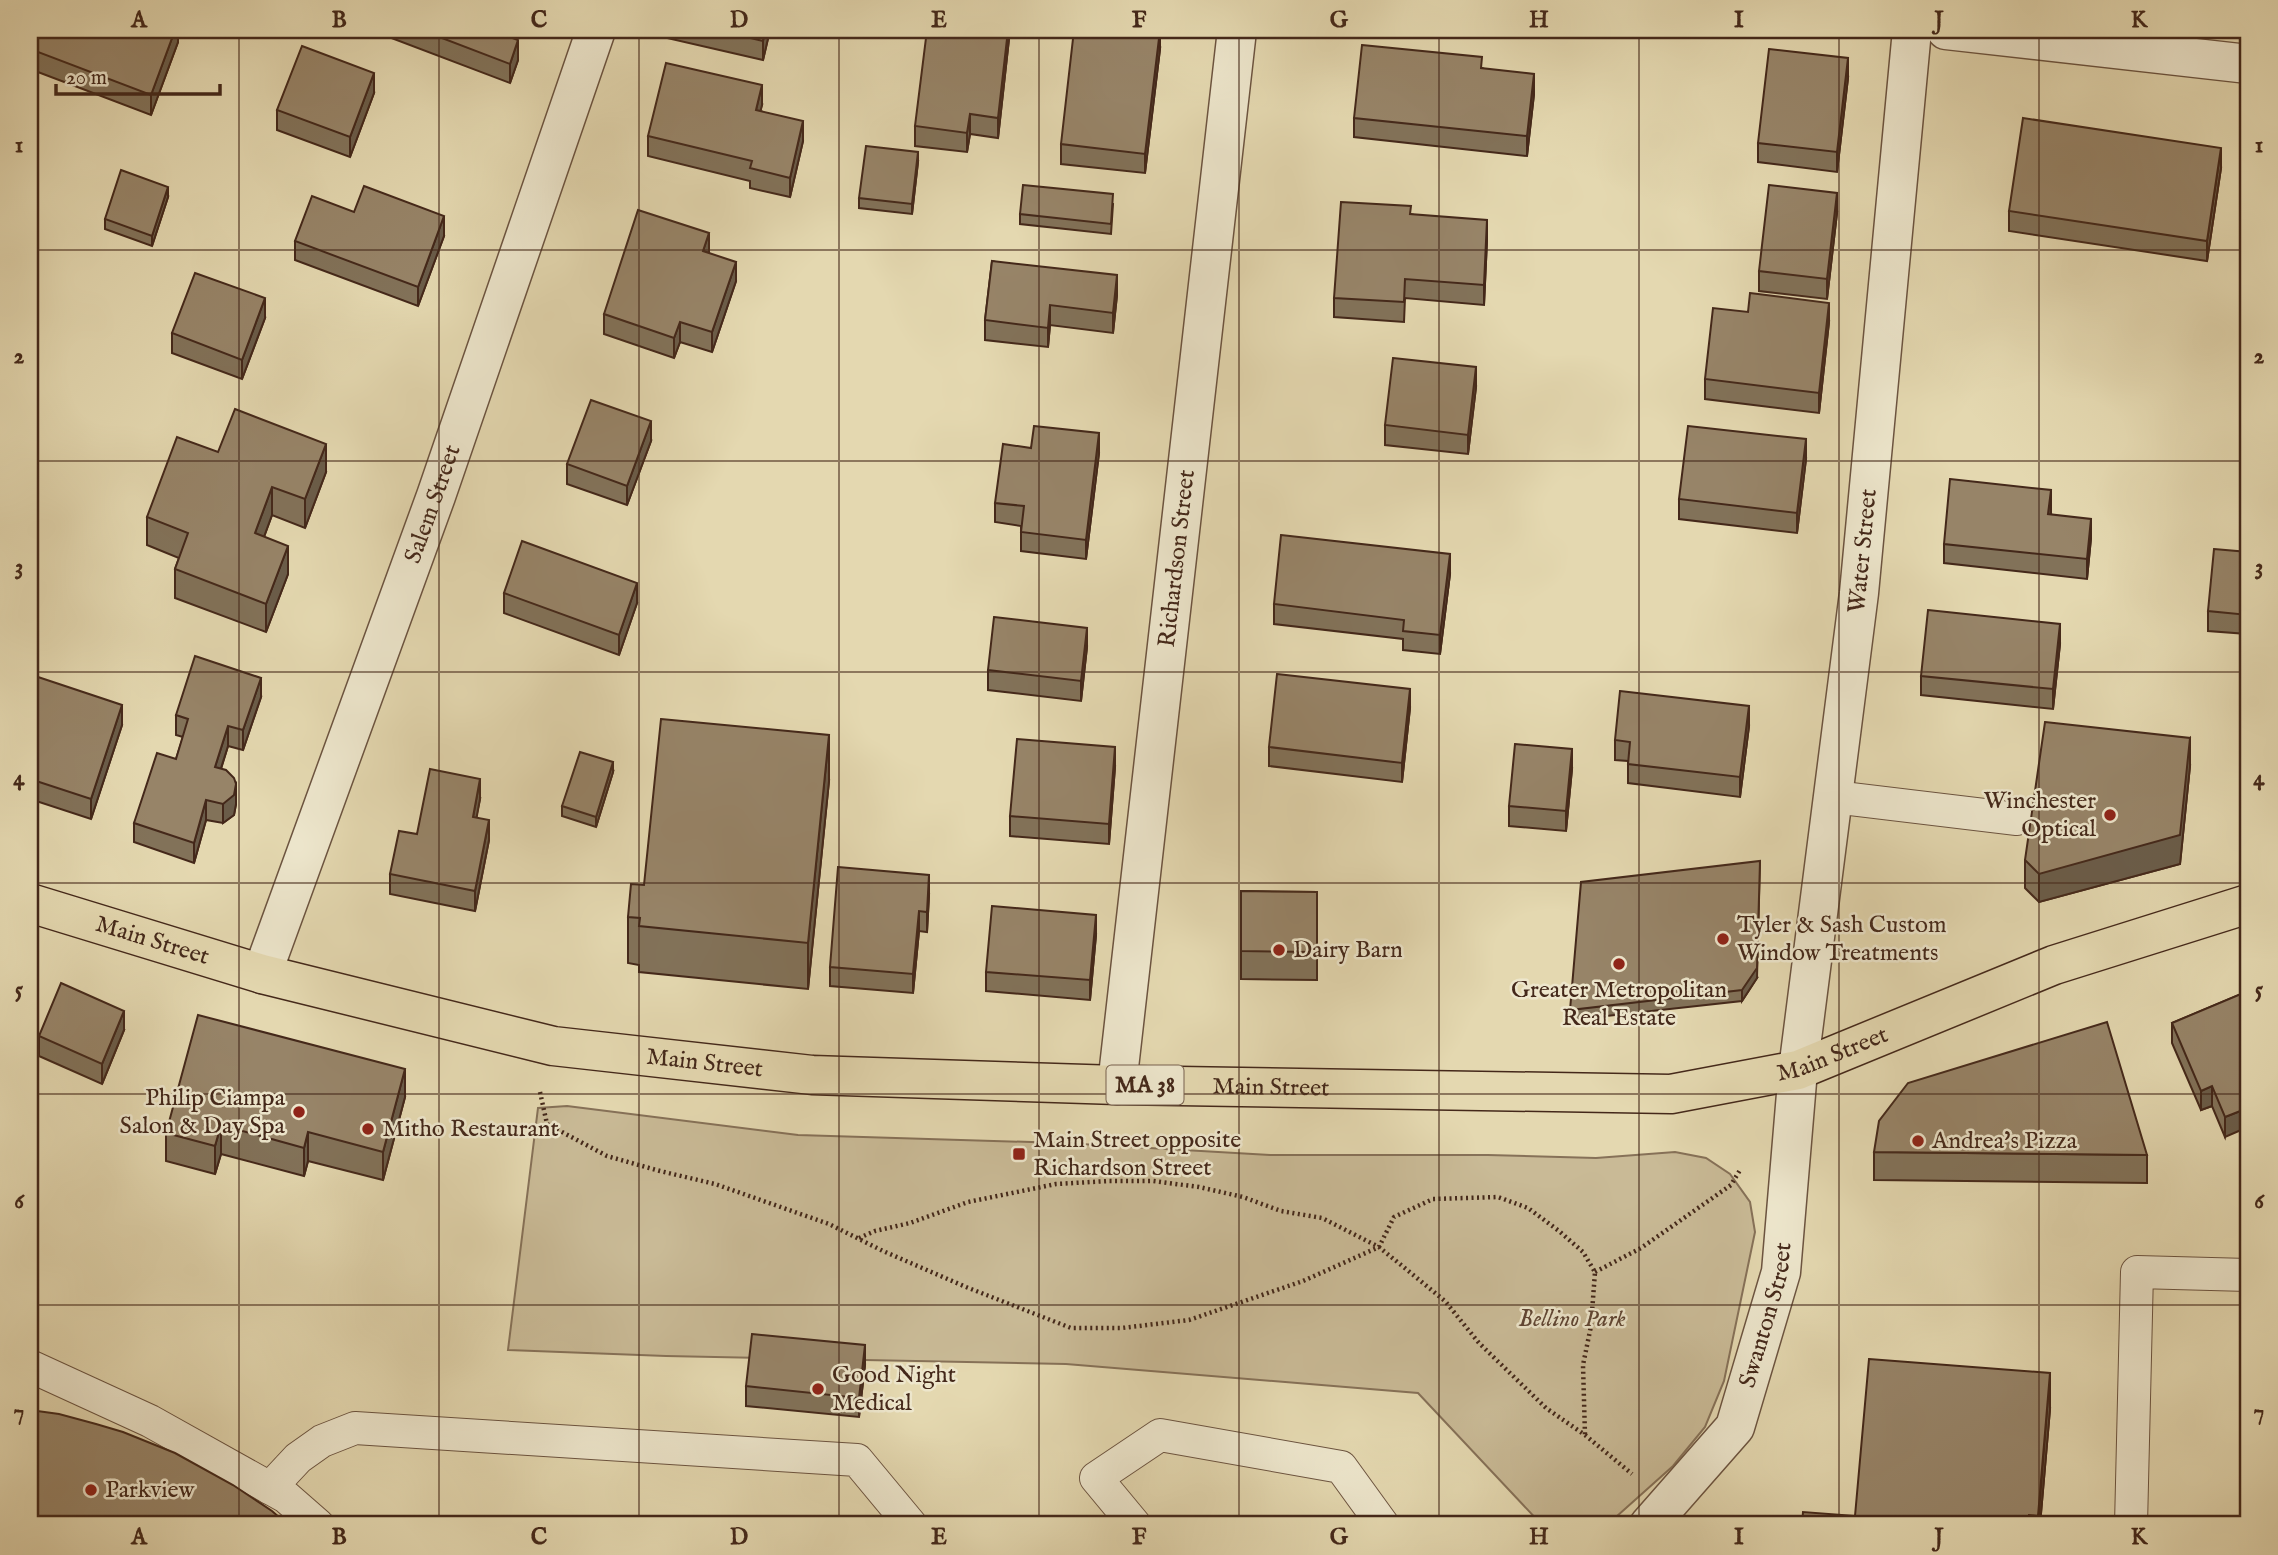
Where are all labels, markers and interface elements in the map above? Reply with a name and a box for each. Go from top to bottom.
text: A [130,6,148,35]
text: B [331,6,347,35]
text: C [531,6,548,35]
text: D [730,6,748,35]
text: E [931,6,947,35]
text: F [1132,6,1147,35]
text: G [1330,6,1349,35]
text: H [1529,6,1549,35]
text: I [1734,6,1744,35]
text: J [1931,6,1944,35]
text: K [2131,6,2149,35]
scale bar [56,52,220,96]
text: 20 m [66,65,107,92]
text: 1 [15,131,23,160]
text: 1 [2255,131,2263,160]
text: 2 [14,342,25,371]
text: 2 [2254,342,2265,371]
street label: Salem Street [397,441,468,568]
street label: Richardson Street [1151,468,1202,649]
street label: Water Street [1841,488,1884,615]
text: 3 [15,553,23,582]
text: 3 [2255,553,2263,582]
text: 4 [13,764,25,793]
text: 4 [2253,764,2265,793]
place label: Winchester Optical [1983,786,2096,845]
marker: Winchester Optical [2102,807,2118,823]
street label: Main Street [92,909,213,972]
place label: Tyler & Sash Custom Window Treatments [1737,910,1947,969]
marker: Tyler & Sash Custom Window Treatments [1715,931,1731,947]
place label: Dairy Barn [1293,935,1403,966]
marker: Dairy Barn [1271,942,1287,958]
marker: Greater Metropolitan Real Estate [1611,956,1627,972]
place label: Greater Metropolitan Real Estate [1511,975,1727,1034]
text: 5 [15,976,24,1005]
text: 5 [2255,976,2264,1005]
street label: Main Street [1774,1019,1893,1089]
street label: Main Street [645,1041,765,1085]
road number: MA 38 [1106,1066,1184,1104]
street label: Main Street [1212,1071,1330,1104]
place label: Philip Ciampa Salon & Day Spa [120,1083,286,1142]
marker: Philip Ciampa Salon & Day Spa [291,1104,307,1120]
place label: Mitho Restaurant [382,1114,559,1145]
marker: Mitho Restaurant [360,1121,376,1137]
place label: Main Street opposite Richardson Street [1033,1125,1241,1184]
place label: Andrea's Pizza [1931,1126,2078,1157]
marker: Andrea's Pizza [1910,1133,1926,1149]
marker: Main Street opposite Richardson Street [1011,1146,1027,1162]
text: 6 [14,1187,25,1216]
text: 6 [2254,1187,2265,1216]
street label: Swanton Street [1732,1241,1799,1391]
park label: Bellino Park [1518,1304,1626,1335]
place label: Good Night Medical [832,1360,956,1419]
marker: Good Night Medical [810,1381,826,1397]
text: 7 [14,1398,24,1427]
text: 7 [2254,1398,2264,1427]
place label: Parkview [105,1475,196,1506]
marker: Parkview [83,1482,99,1498]
text: A [130,1523,148,1552]
text: B [331,1523,347,1552]
text: C [531,1523,548,1552]
text: D [730,1523,748,1552]
text: E [931,1523,947,1552]
text: F [1132,1523,1147,1552]
text: G [1330,1523,1349,1552]
text: H [1529,1523,1549,1552]
text: I [1734,1523,1744,1552]
text: J [1931,1523,1944,1552]
text: K [2131,1523,2149,1552]

